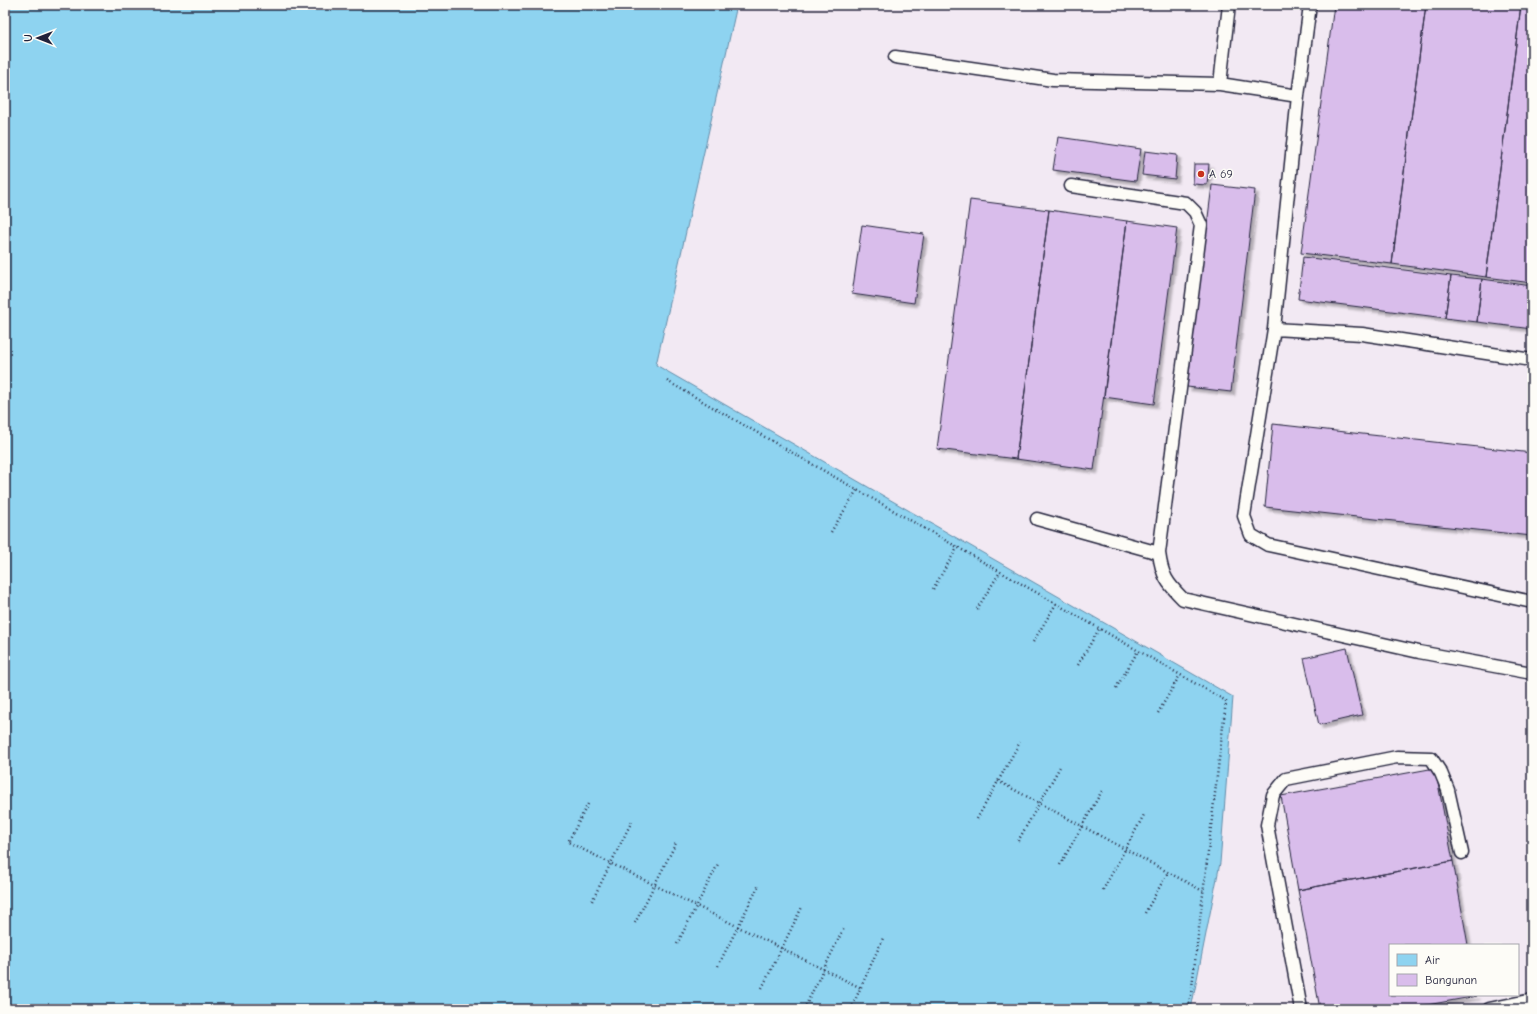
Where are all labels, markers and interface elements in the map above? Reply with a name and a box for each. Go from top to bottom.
north arrow [18,18,58,58]
text: U [22,34,35,42]
place label: A 69 [1209,167,1233,181]
marker: A 69 [1196,169,1206,179]
legend [1389,944,1519,996]
text: Air [1425,953,1440,967]
text: Bangunan [1425,973,1477,987]

